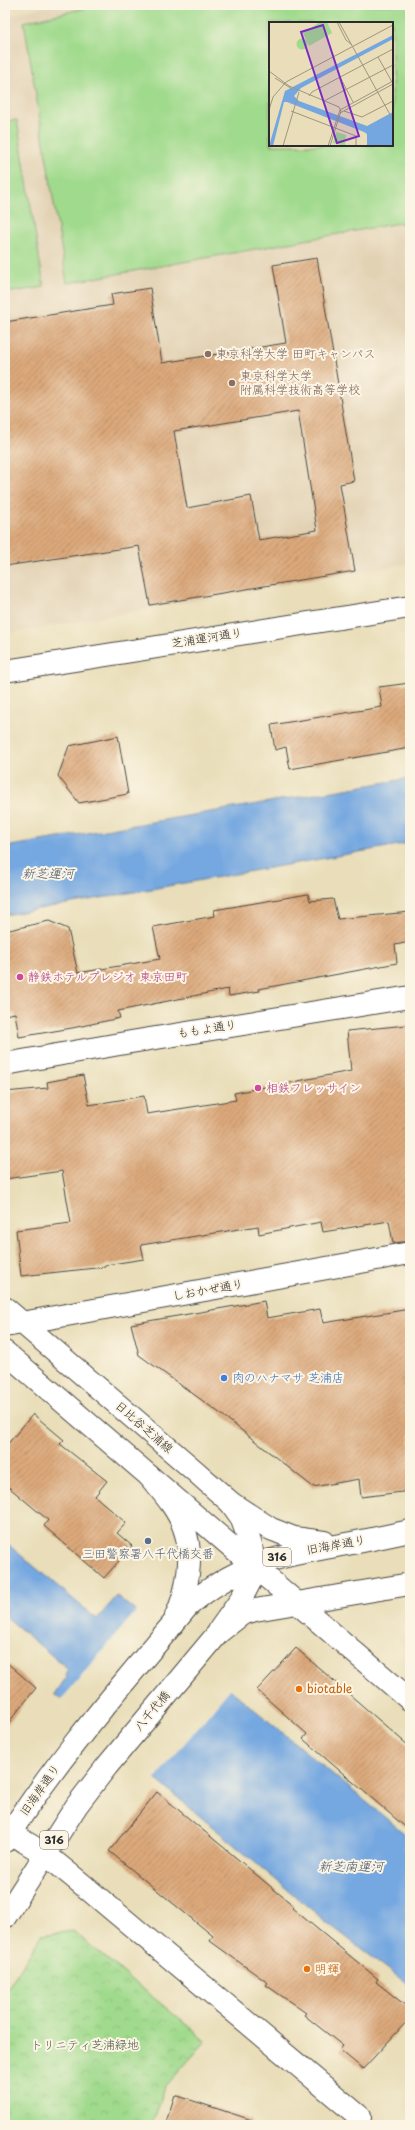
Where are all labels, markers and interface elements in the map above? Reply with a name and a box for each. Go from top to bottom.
inset map [269,22,393,146]
place label: 東京科学大学 田町キャンパス [216,344,375,362]
marker: 東京科学大学 田町キャンパス [203,349,213,359]
place label: 東京科学大学 附属科学技術高等学校 [240,366,360,398]
marker: 東京科学大学 附属科学技術高等学校 [227,378,237,388]
street label: 芝浦運河通り [170,622,244,652]
water label: 新芝運河 [22,863,76,882]
place label: 静鉄ホテルプレジオ 東京田町 [28,967,187,985]
marker: 静鉄ホテルプレジオ 東京田町 [15,972,25,982]
street label: ももよ通り [176,1014,238,1042]
place label: 相鉄フレッサイン [266,1078,361,1096]
marker: 相鉄フレッサイン [253,1083,263,1093]
street label: しおかぜ通り [171,1274,245,1304]
place label: 肉のハナマサ 芝浦店 [232,1368,344,1386]
marker: 肉のハナマサ 芝浦店 [219,1373,229,1383]
street label: 日比谷芝浦線 [112,1396,178,1457]
street label: 旧海岸通り [305,1530,367,1558]
marker: 三田警察署八千代橋交番 [143,1536,153,1546]
place label: 三田警察署八千代橋交番 [82,1544,214,1562]
road number: 316 [263,1548,291,1566]
place label: biotable [307,1679,353,1697]
marker: biotable [294,1684,304,1694]
street label: 八千代橋 [129,1686,174,1735]
street label: 旧海岸通り [15,1760,64,1819]
road number: 316 [40,1831,68,1849]
water label: 新芝南運河 [318,1856,385,1875]
place label: 明輝 [315,1959,339,1977]
marker: 明輝 [302,1964,312,1974]
park label: トリニティ芝浦緑地 [31,2035,139,2053]

